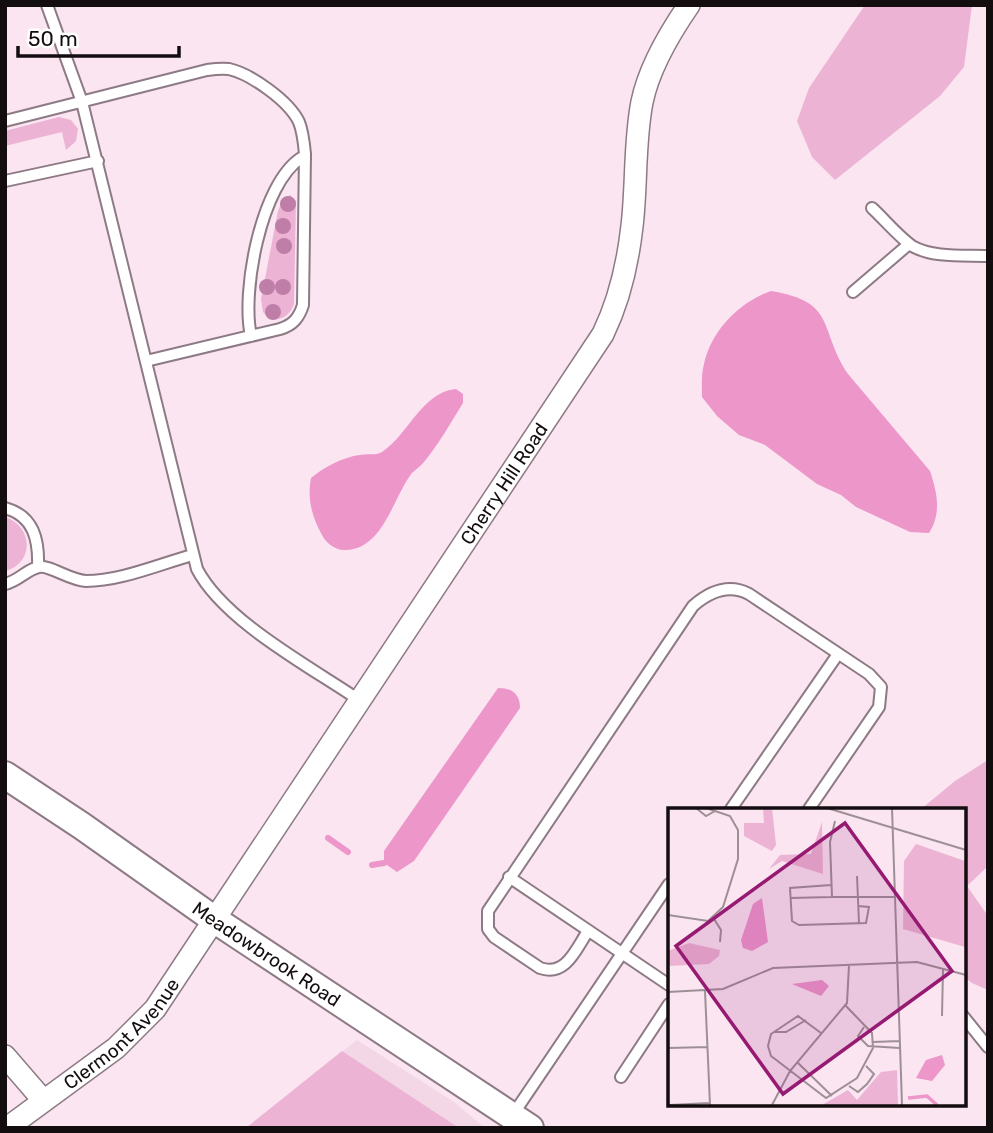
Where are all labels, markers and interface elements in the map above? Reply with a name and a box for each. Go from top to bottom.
scale bar [18,14,178,58]
text: 50 m [28,26,78,51]
street label: Cherry Hill Road [455,418,552,549]
inset map [668,808,965,1105]
street label: Meadowbrook Road [188,896,345,1011]
street label: Clermont Avenue [59,974,184,1094]

